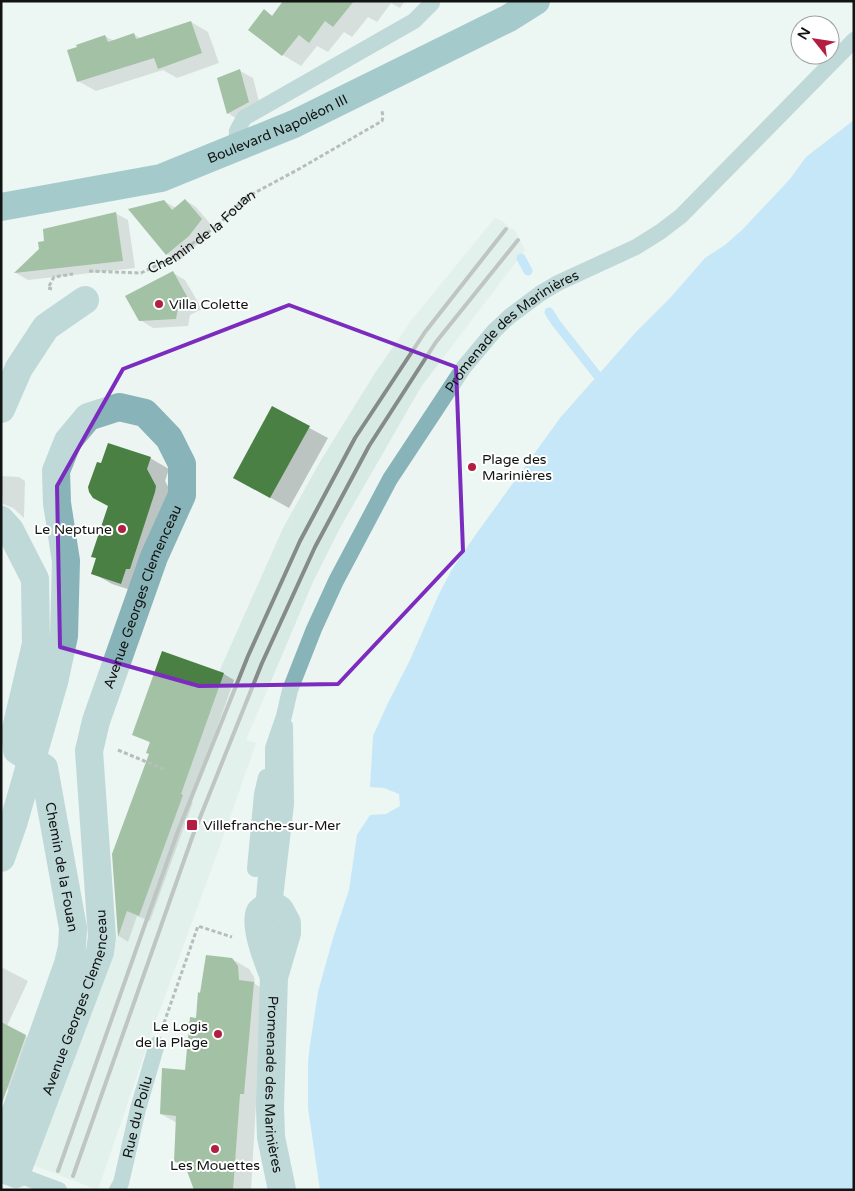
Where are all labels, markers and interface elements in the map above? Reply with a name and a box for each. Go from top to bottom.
north arrow [790,15,840,65]
text: N [794,25,814,43]
street label: Boulevard Napoléon III [205,91,351,167]
street label: Chemin de la Fouan [145,186,258,278]
street label: Promenade des Marinières [441,266,582,396]
place label: Villa Colette [169,296,249,313]
marker: Villa Colette [153,298,165,310]
place label: Plage des Marinières [482,451,552,484]
marker: Plage des Marinières [466,461,478,473]
street label: Avenue Georges Clemenceau [100,502,185,691]
place label: Le Neptune [34,521,112,538]
marker: Le Neptune [116,523,128,535]
street label: Chemin de la Fouan [41,801,82,933]
place label: Villefranche-sur-Mer [203,817,341,834]
marker: Villefranche-sur-Mer [185,818,199,832]
street label: Avenue Georges Clemenceau [38,909,111,1098]
street label: Promenade des Marinières [261,995,286,1175]
place label: Le Logis de la Plage [135,1018,208,1051]
marker: Le Logis de la Plage [212,1028,224,1040]
street label: Rue du Poilu [119,1074,156,1160]
marker: Les Mouettes [209,1143,221,1155]
place label: Les Mouettes [170,1157,260,1174]

